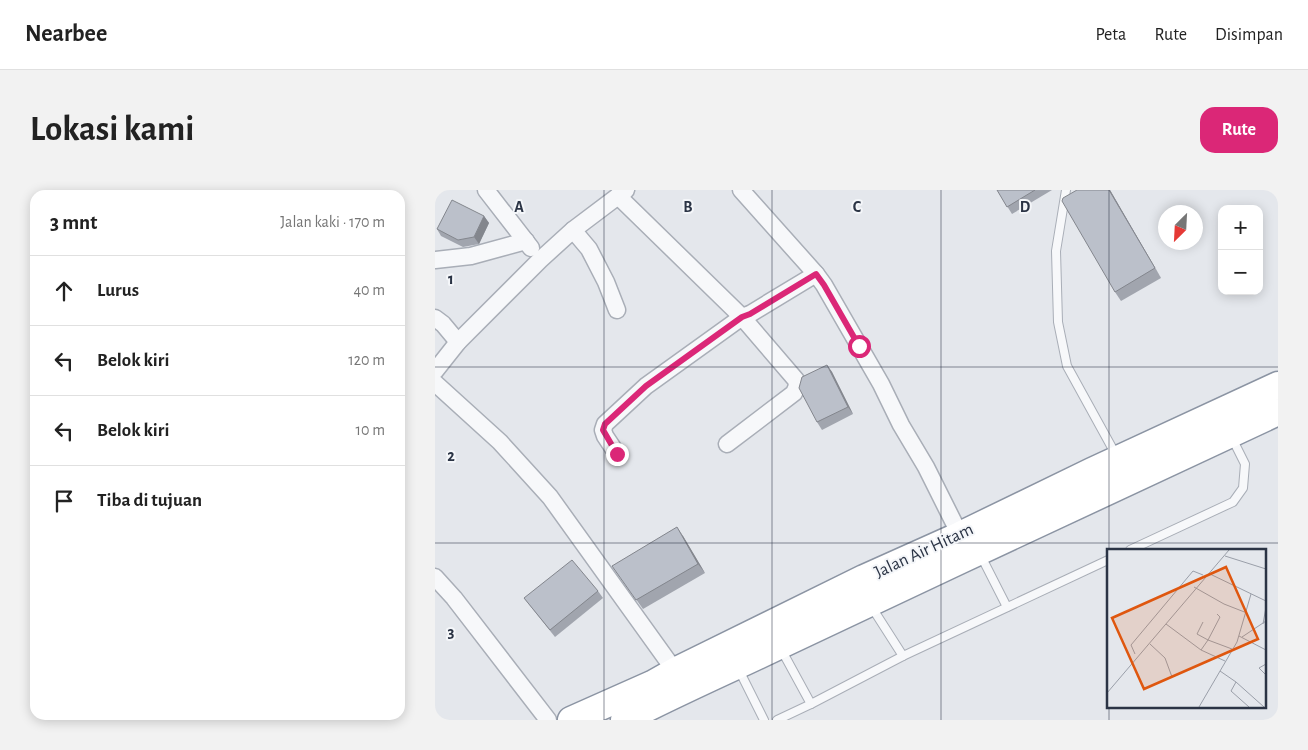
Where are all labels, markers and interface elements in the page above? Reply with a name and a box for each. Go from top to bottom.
text: Nearbee [25,22,107,46]
text: Peta [1095,26,1126,44]
text: Rute [1154,26,1187,44]
text: Disimpan [1215,26,1283,44]
button: Rute [1200,107,1278,153]
text: Lokasi kami [30,112,194,147]
text: A [514,199,524,215]
text: B [683,199,693,215]
text: C [853,199,862,215]
text: D [1020,199,1031,215]
north arrow [1158,205,1203,250]
map controls [1218,205,1263,295]
button: + [1218,205,1263,250]
text: 3 mnt [50,212,97,233]
text: Jalan kaki · 170 m [280,214,385,230]
button: − [1218,250,1263,295]
text: 1 [448,271,454,287]
icon: ahead [50,277,78,305]
text: Lurus [97,281,139,300]
text: 40 m [353,282,385,298]
route start [848,335,871,358]
icon: left [50,347,78,375]
text: Belok kiri [97,351,169,370]
text: 120 m [348,352,385,368]
icon: left [50,417,78,445]
text: Belok kiri [97,421,169,440]
text: 10 m [356,422,385,438]
route end [606,443,629,466]
text: 2 [447,448,455,464]
icon: arrive [50,487,78,515]
text: Tiba di tujuan [97,491,202,510]
street label: Jalan Air Hitam [872,520,976,582]
inset map [1107,549,1266,708]
text: 3 [448,624,455,640]

